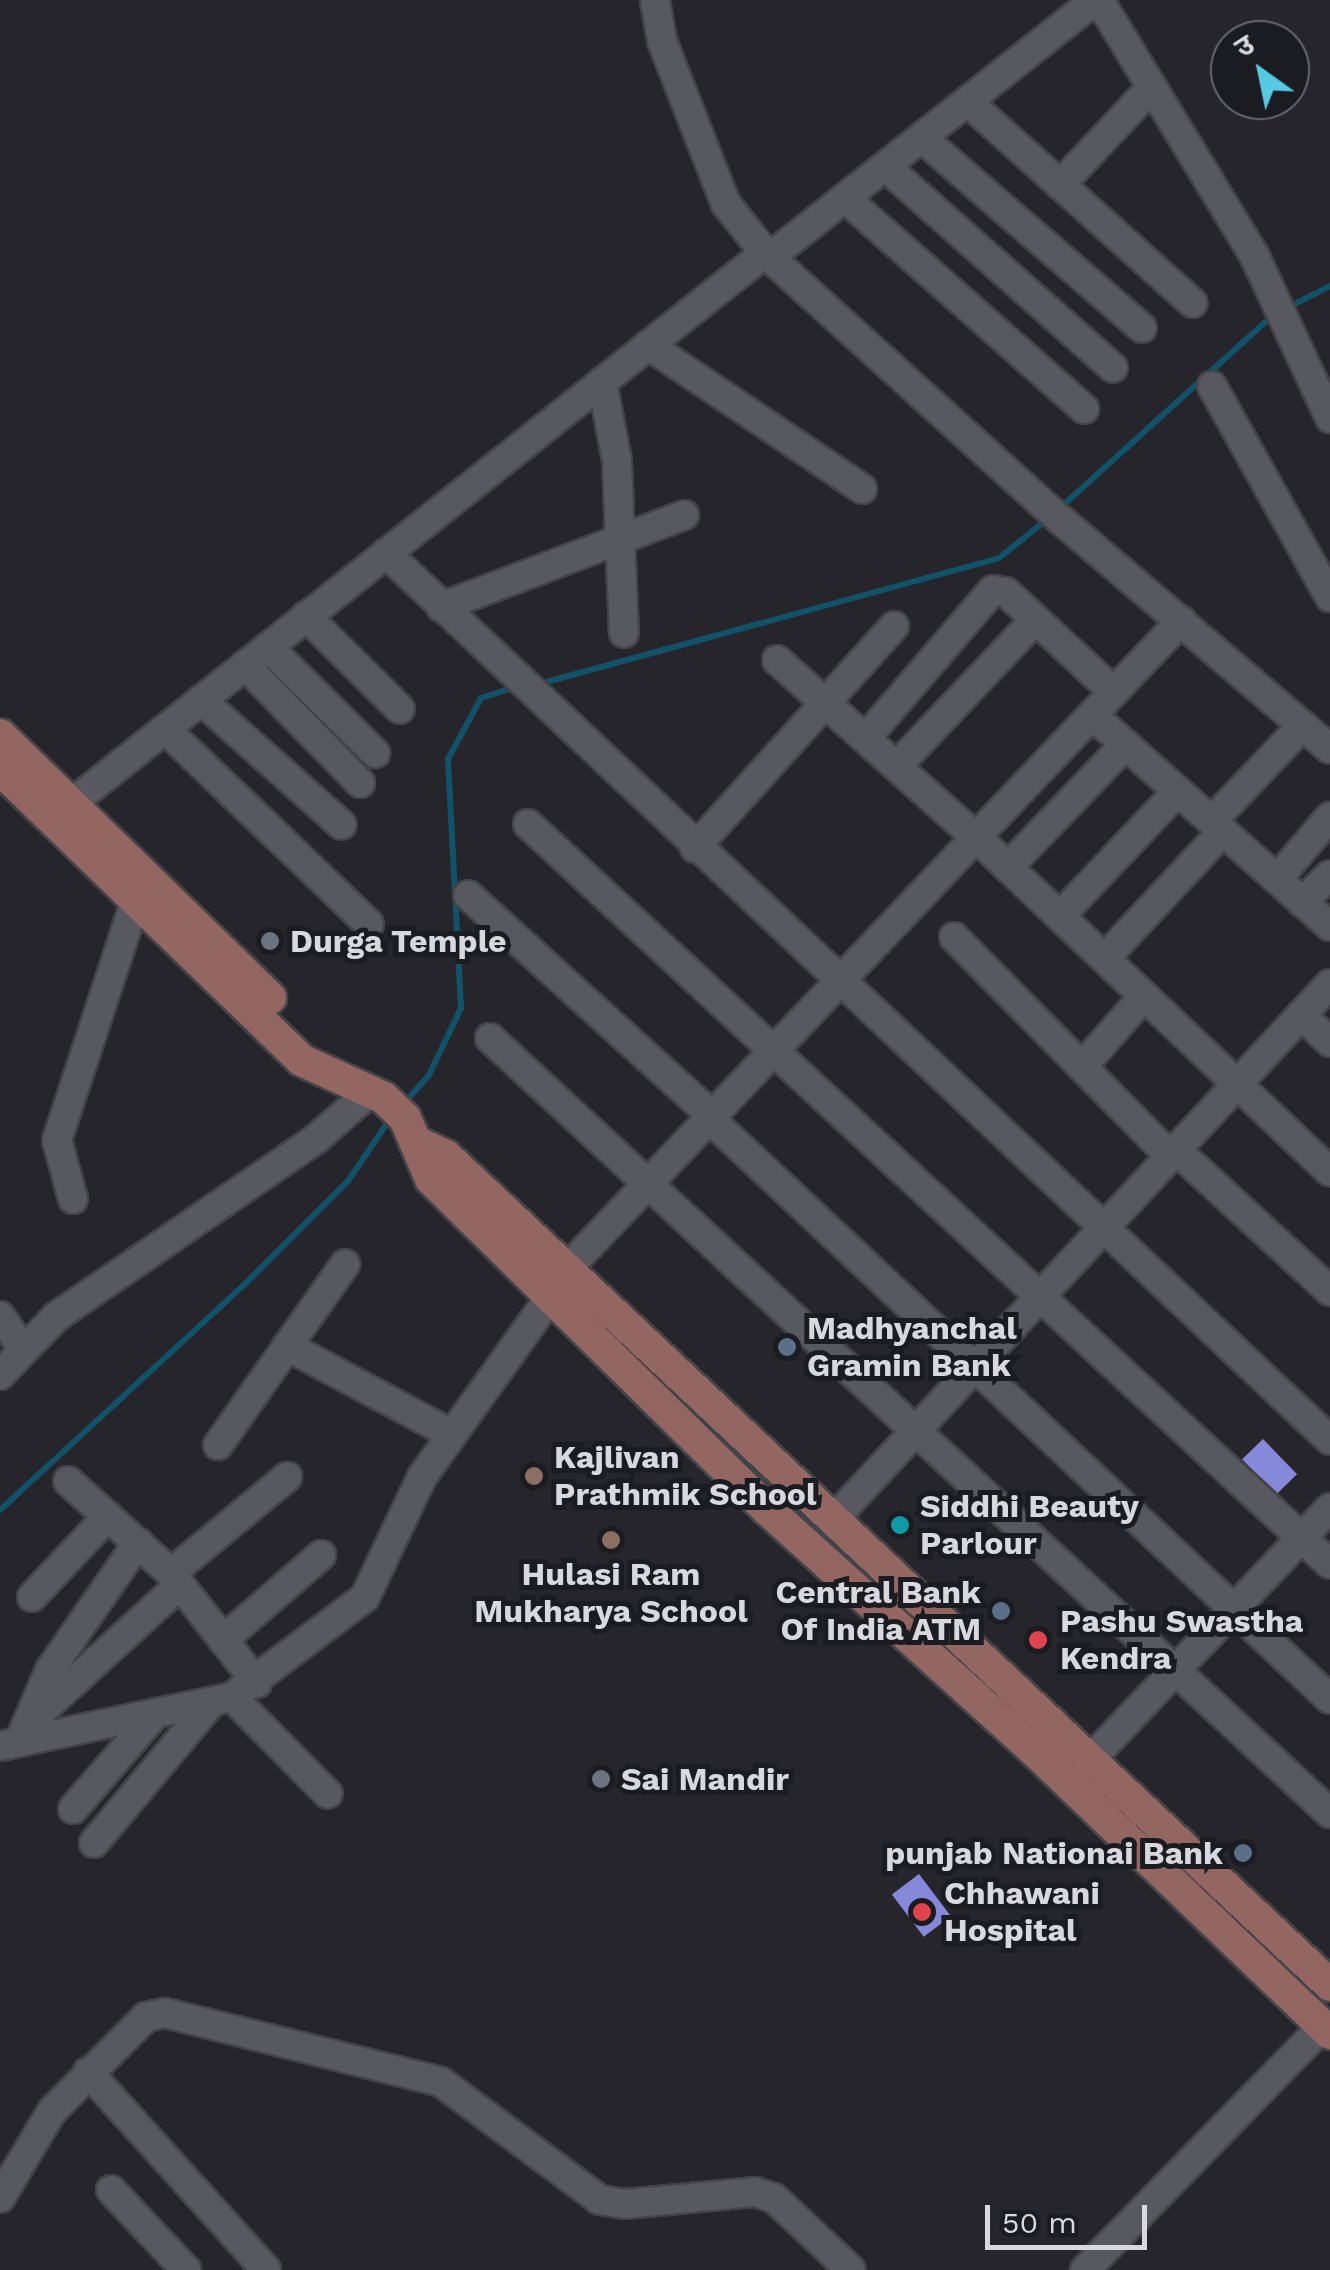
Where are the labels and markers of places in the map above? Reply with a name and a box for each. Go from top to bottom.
place label: Durga Temple [290,922,507,960]
marker: Durga Temple [259,930,281,952]
place label: Madhyanchal Gramin Bank [807,1310,1017,1385]
marker: Madhyanchal Gramin Bank [776,1336,798,1358]
place label: Kajlivan Prathmik School [554,1439,817,1514]
marker: Kajlivan Prathmik School [523,1465,545,1487]
place label: Siddhi Beauty Parlour [920,1488,1139,1563]
marker: Siddhi Beauty Parlour [889,1514,911,1536]
marker: Hulasi Ram Mukharya School [600,1529,622,1551]
place label: Hulasi Ram Mukharya School [474,1556,748,1631]
place label: Central Bank Of India ATM [775,1574,981,1649]
marker: Central Bank Of India ATM [990,1600,1012,1622]
place label: Pashu Swastha Kendra [1060,1603,1303,1678]
marker: Pashu Swastha Kendra [1025,1627,1051,1653]
place label: Sai Mandir [621,1760,789,1798]
marker: Sai Mandir [590,1768,612,1790]
place label: punjab Nationai Bank [885,1834,1223,1872]
marker: punjab Nationai Bank [1232,1842,1254,1864]
place label: Chhawani Hospital [944,1875,1100,1950]
marker: Chhawani Hospital [909,1899,935,1925]

